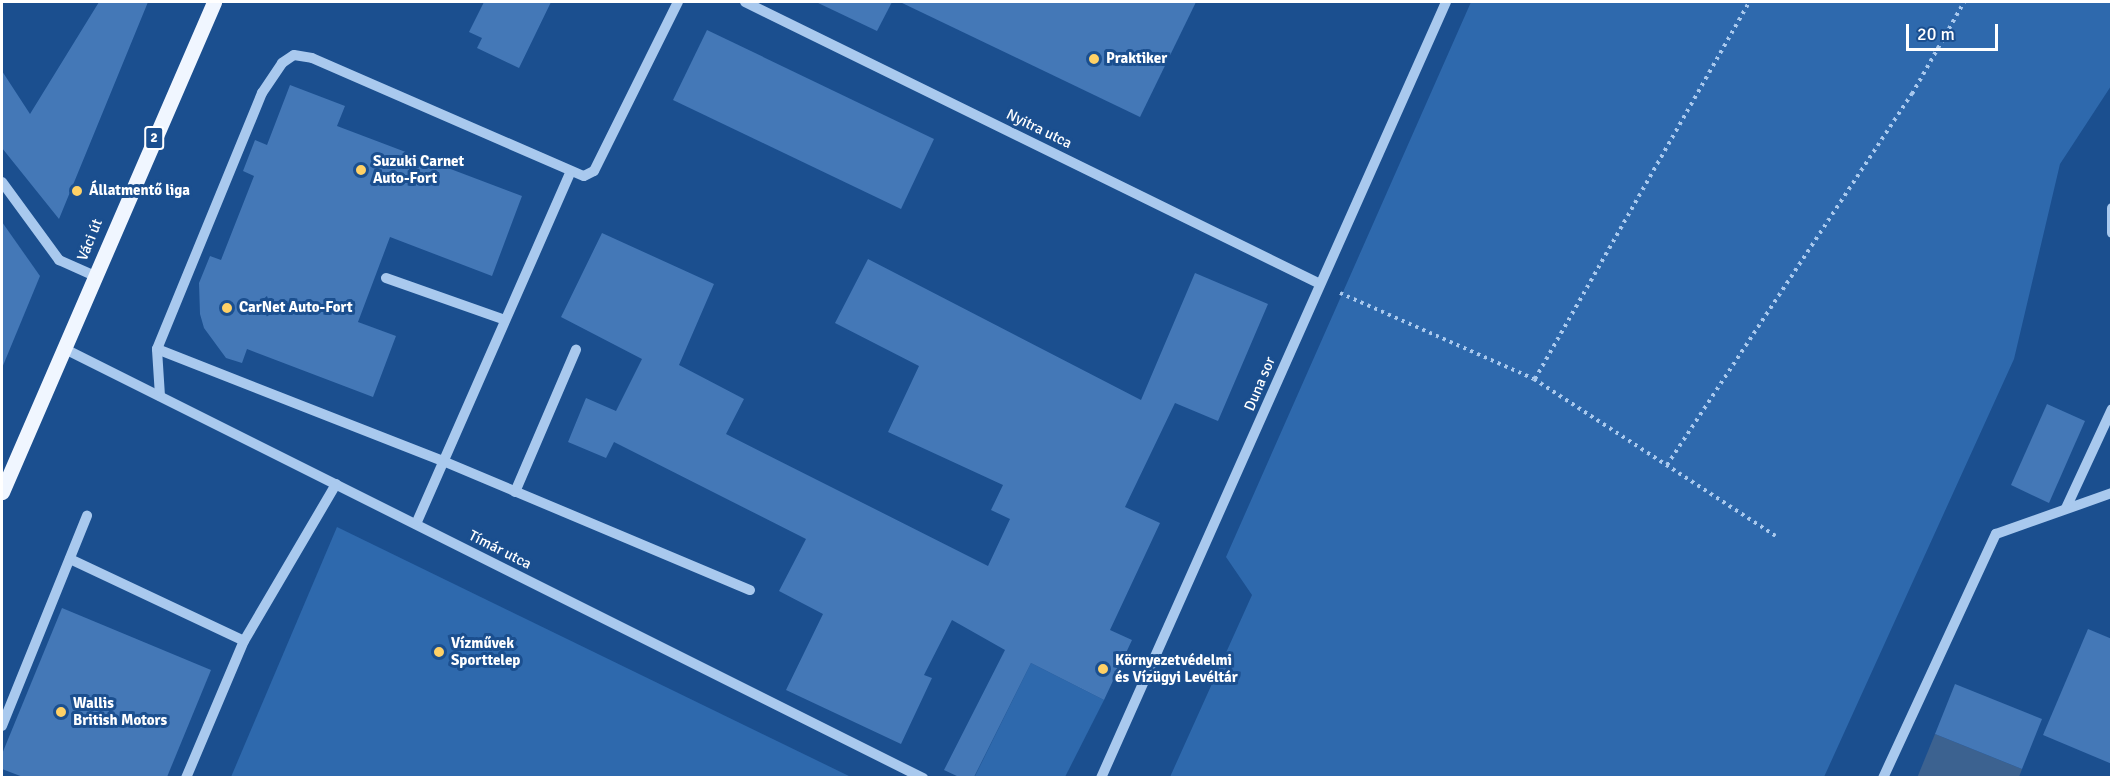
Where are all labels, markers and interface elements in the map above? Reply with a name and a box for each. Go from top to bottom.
scale bar [1909,12,2000,50]
text: 20 m [1917,23,1955,45]
place label: Praktiker [1106,50,1167,68]
marker: Praktiker [1087,52,1101,66]
street label: Nyitra utca [1003,105,1075,153]
road number: 2 [144,127,164,149]
place label: Suzuki Carnet Auto-Fort [373,152,464,187]
marker: Suzuki Carnet Auto-Fort [354,163,368,177]
place label: Állatmentő liga [89,182,190,200]
marker: Állatmentő liga [70,184,84,198]
street label: Váci út [73,216,107,264]
place label: CarNet Auto-Fort [239,299,353,317]
marker: CarNet Auto-Fort [220,301,234,315]
street label: Duna sor [1241,354,1279,414]
street label: Tímár utca [466,527,534,573]
place label: Vízművek Sporttelep [451,634,520,669]
marker: Vízművek Sporttelep [432,645,446,659]
place label: Környezetvédelmi és Vízügyi Levéltár [1115,651,1238,686]
marker: Környezetvédelmi és Vízügyi Levéltár [1096,662,1110,676]
place label: Wallis British Motors [73,694,167,729]
marker: Wallis British Motors [54,705,68,719]

